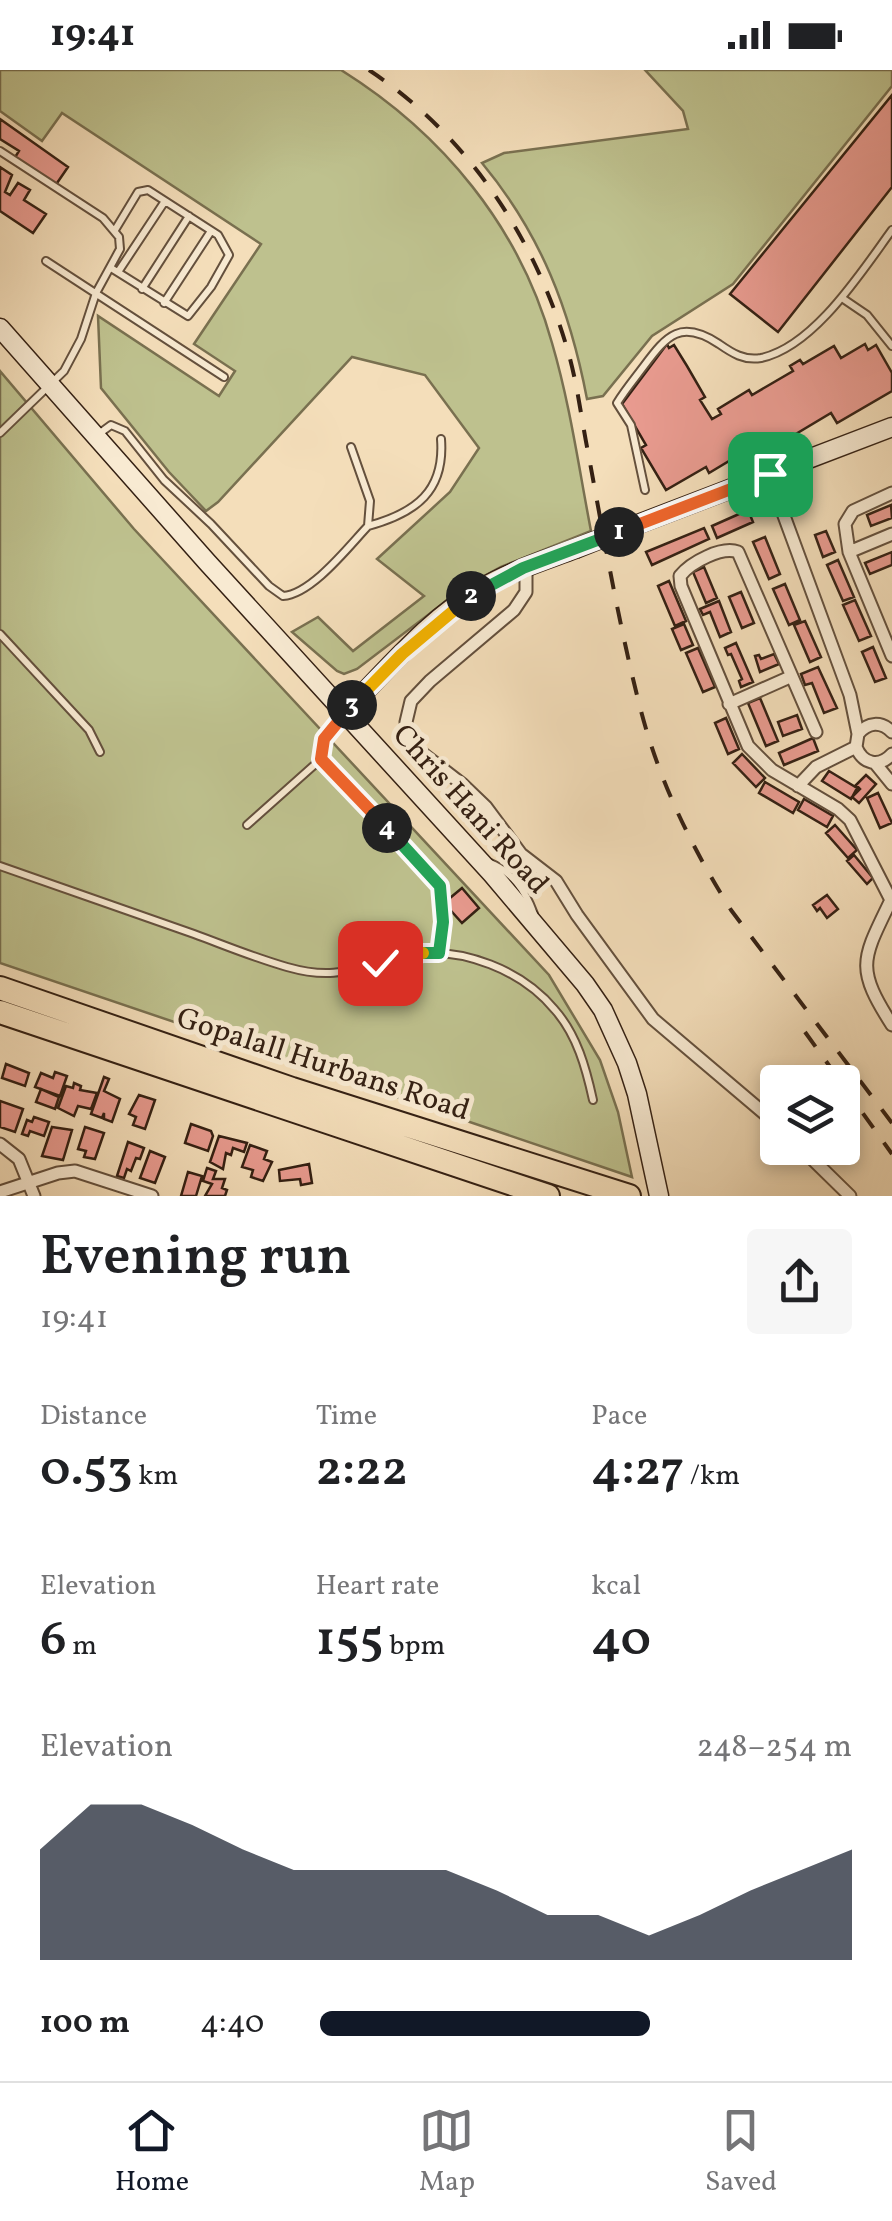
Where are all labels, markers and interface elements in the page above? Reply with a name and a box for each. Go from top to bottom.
text: 19:41 [50,9,135,62]
pin [728,432,813,517]
icon: arrive [743,447,798,502]
pin: 1 [594,507,644,557]
text: 1 [613,512,625,551]
pin: 2 [446,571,496,621]
text: 2 [464,576,478,615]
pin: 3 [327,680,377,730]
text: 3 [345,685,359,724]
street label: Chris Hani Road [382,716,558,904]
pin: 4 [362,803,412,853]
text: 4 [379,808,395,847]
pin [338,921,423,1006]
icon: check [353,936,408,991]
street label: Gopalall Hurbans Road [171,998,475,1132]
map controls [760,1065,860,1165]
button: layers [760,1065,860,1165]
text: Evening run [40,1221,352,1297]
button: share [747,1229,852,1334]
text: 19:41 [40,1297,108,1341]
text: Distance [40,1397,147,1436]
text: Time [316,1397,377,1436]
text: Pace [591,1397,647,1436]
text: 0.53 [40,1436,133,1506]
text: 2:22 [316,1436,408,1506]
text: 4:27 [591,1436,684,1506]
text: km [133,1457,178,1496]
text: /km [684,1457,740,1496]
text: Elevation [40,1567,156,1606]
text: Heart rate [316,1567,439,1606]
text: kcal [591,1567,641,1606]
text: 6 [40,1606,67,1676]
text: 155 [316,1606,384,1676]
text: 40 [591,1606,651,1676]
text: m [67,1627,97,1666]
text: bpm [384,1627,445,1666]
text: Elevation [40,1726,173,1770]
text: 248–254 m [697,1726,852,1770]
text: 100 m [40,2002,130,2046]
text: 4:40 [200,2002,264,2046]
tab: Home [115,2103,189,2202]
tab: Map [419,2103,475,2202]
tab: Saved [705,2103,777,2202]

